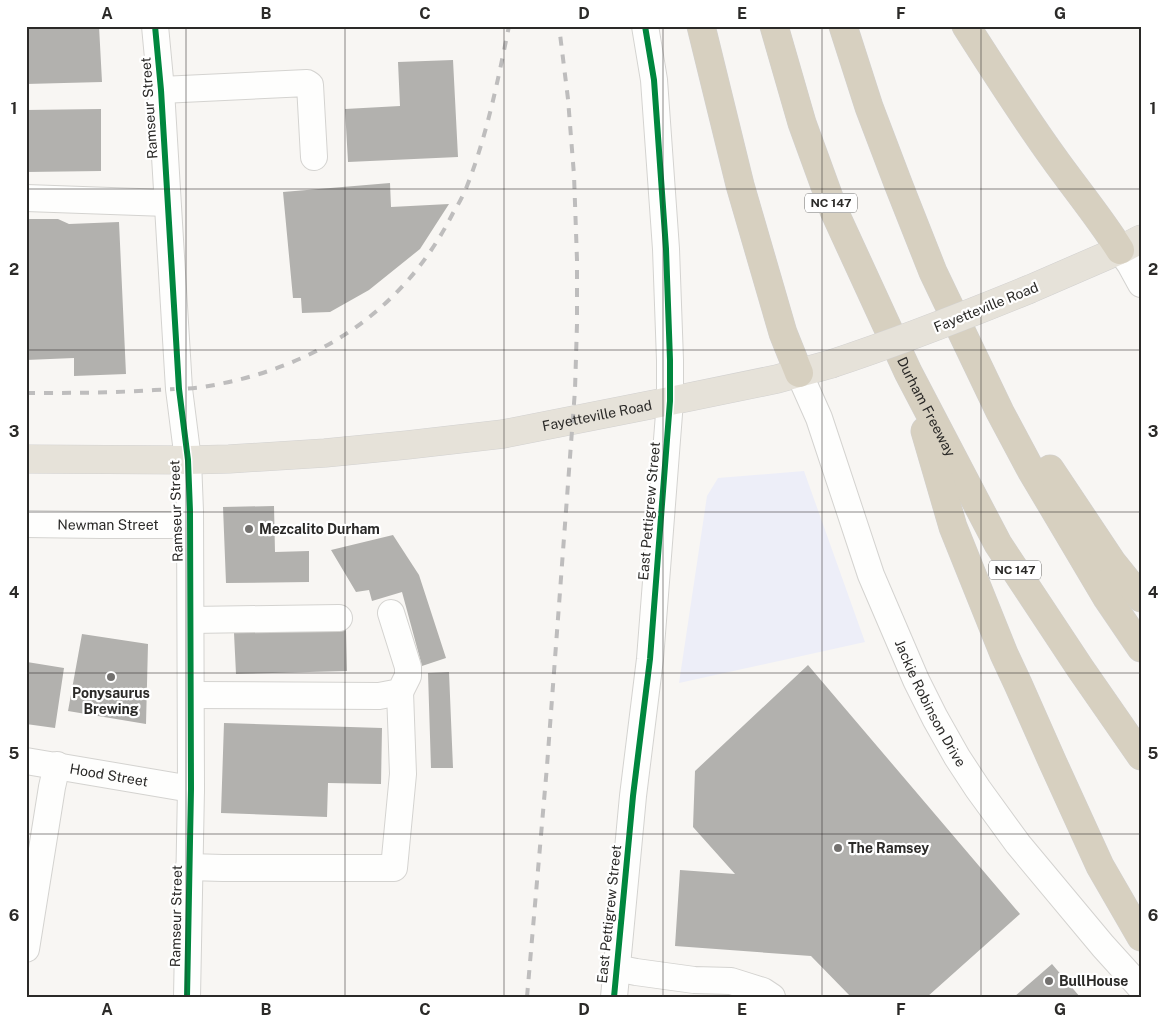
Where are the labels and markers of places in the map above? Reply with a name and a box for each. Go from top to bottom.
place label: Mezcalito Durham [259,521,380,537]
marker: Mezcalito Durham [243,523,255,535]
marker: Ponysaurus Brewing [105,671,117,683]
place label: Ponysaurus Brewing [72,685,150,717]
place label: The Ramsey [848,840,929,856]
marker: The Ramsey [832,842,844,854]
place label: BullHouse [1059,973,1128,989]
marker: BullHouse [1043,975,1055,987]

